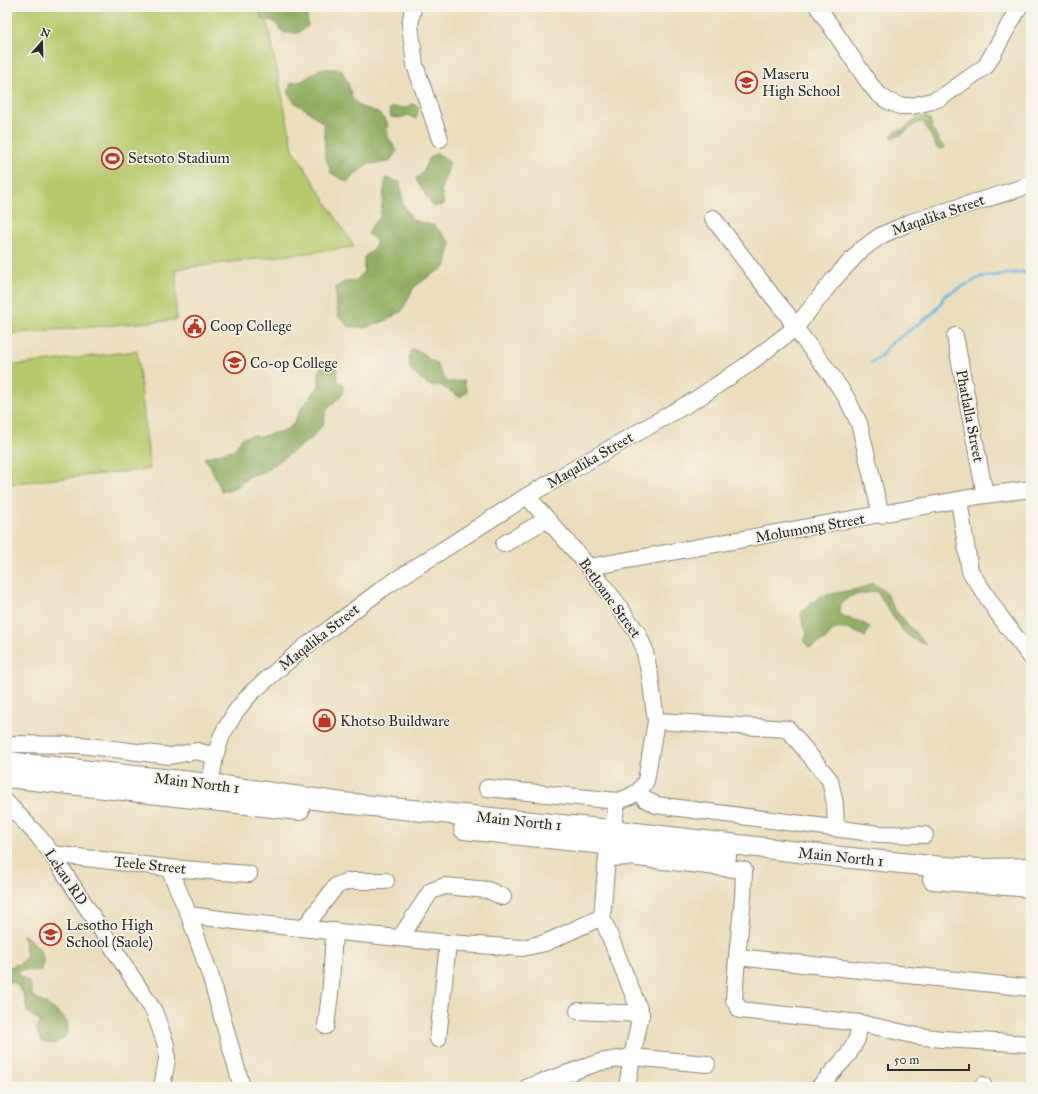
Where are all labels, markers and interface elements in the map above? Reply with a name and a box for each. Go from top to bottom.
north arrow [22,22,62,62]
text: N [39,25,52,41]
place label: Maseru High School [762,65,841,100]
school or university icon: Maseru High School [734,70,760,96]
sports icon: Setsoto Stadium [100,145,126,171]
place label: Setsoto Stadium [128,149,230,167]
street label: Maqalika Street [889,190,988,240]
public building icon: Coop College [182,313,208,339]
place label: Coop College [210,317,292,335]
school or university icon: Co-op College [222,350,248,376]
place label: Co-op College [250,354,338,372]
street label: Phatlalla Street [952,368,988,464]
street label: Maqalika Street [543,428,638,493]
street label: Molumong Street [754,509,867,546]
street label: Betloane Street [575,555,645,642]
street label: Maqalika Street [275,600,364,675]
shop icon: Khotso Buildware [312,708,338,734]
place label: Khotso Buildware [340,712,450,730]
street label: Main North 1 [153,769,241,797]
street label: Main North 1 [475,808,563,834]
street label: Main North 1 [797,844,885,870]
street label: Lekau RD [41,845,91,909]
street label: Teele Street [113,852,188,878]
place label: Lesotho High School (Saole) [66,916,154,952]
school or university icon: Lesotho High School (Saole) [38,921,64,947]
scale bar [888,1046,969,1072]
text: 50 m [894,1053,919,1067]

